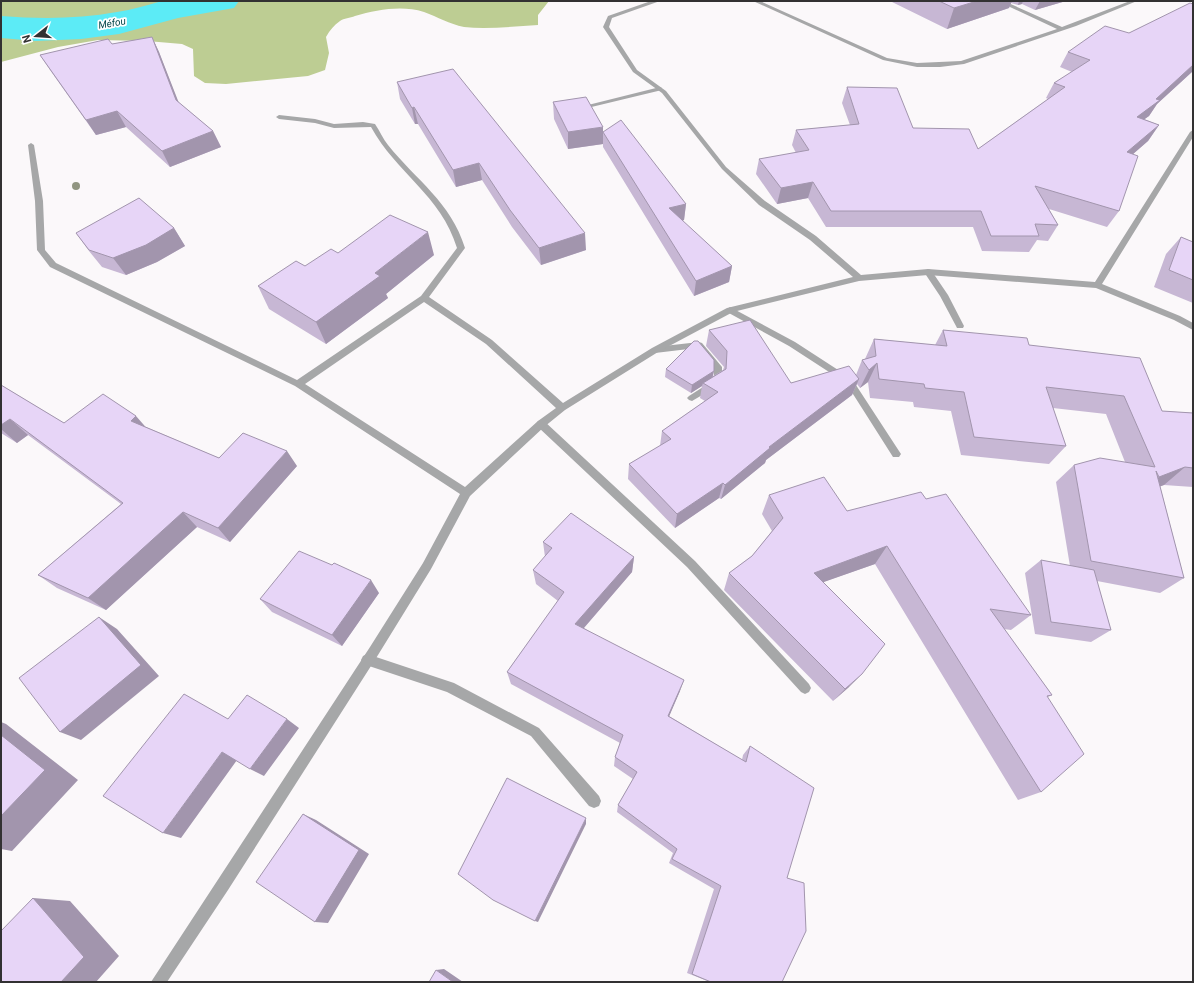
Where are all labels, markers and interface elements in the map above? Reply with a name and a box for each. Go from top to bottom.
water label: Méfou [97,15,127,31]
north arrow [16,16,56,56]
text: N [19,33,34,44]

